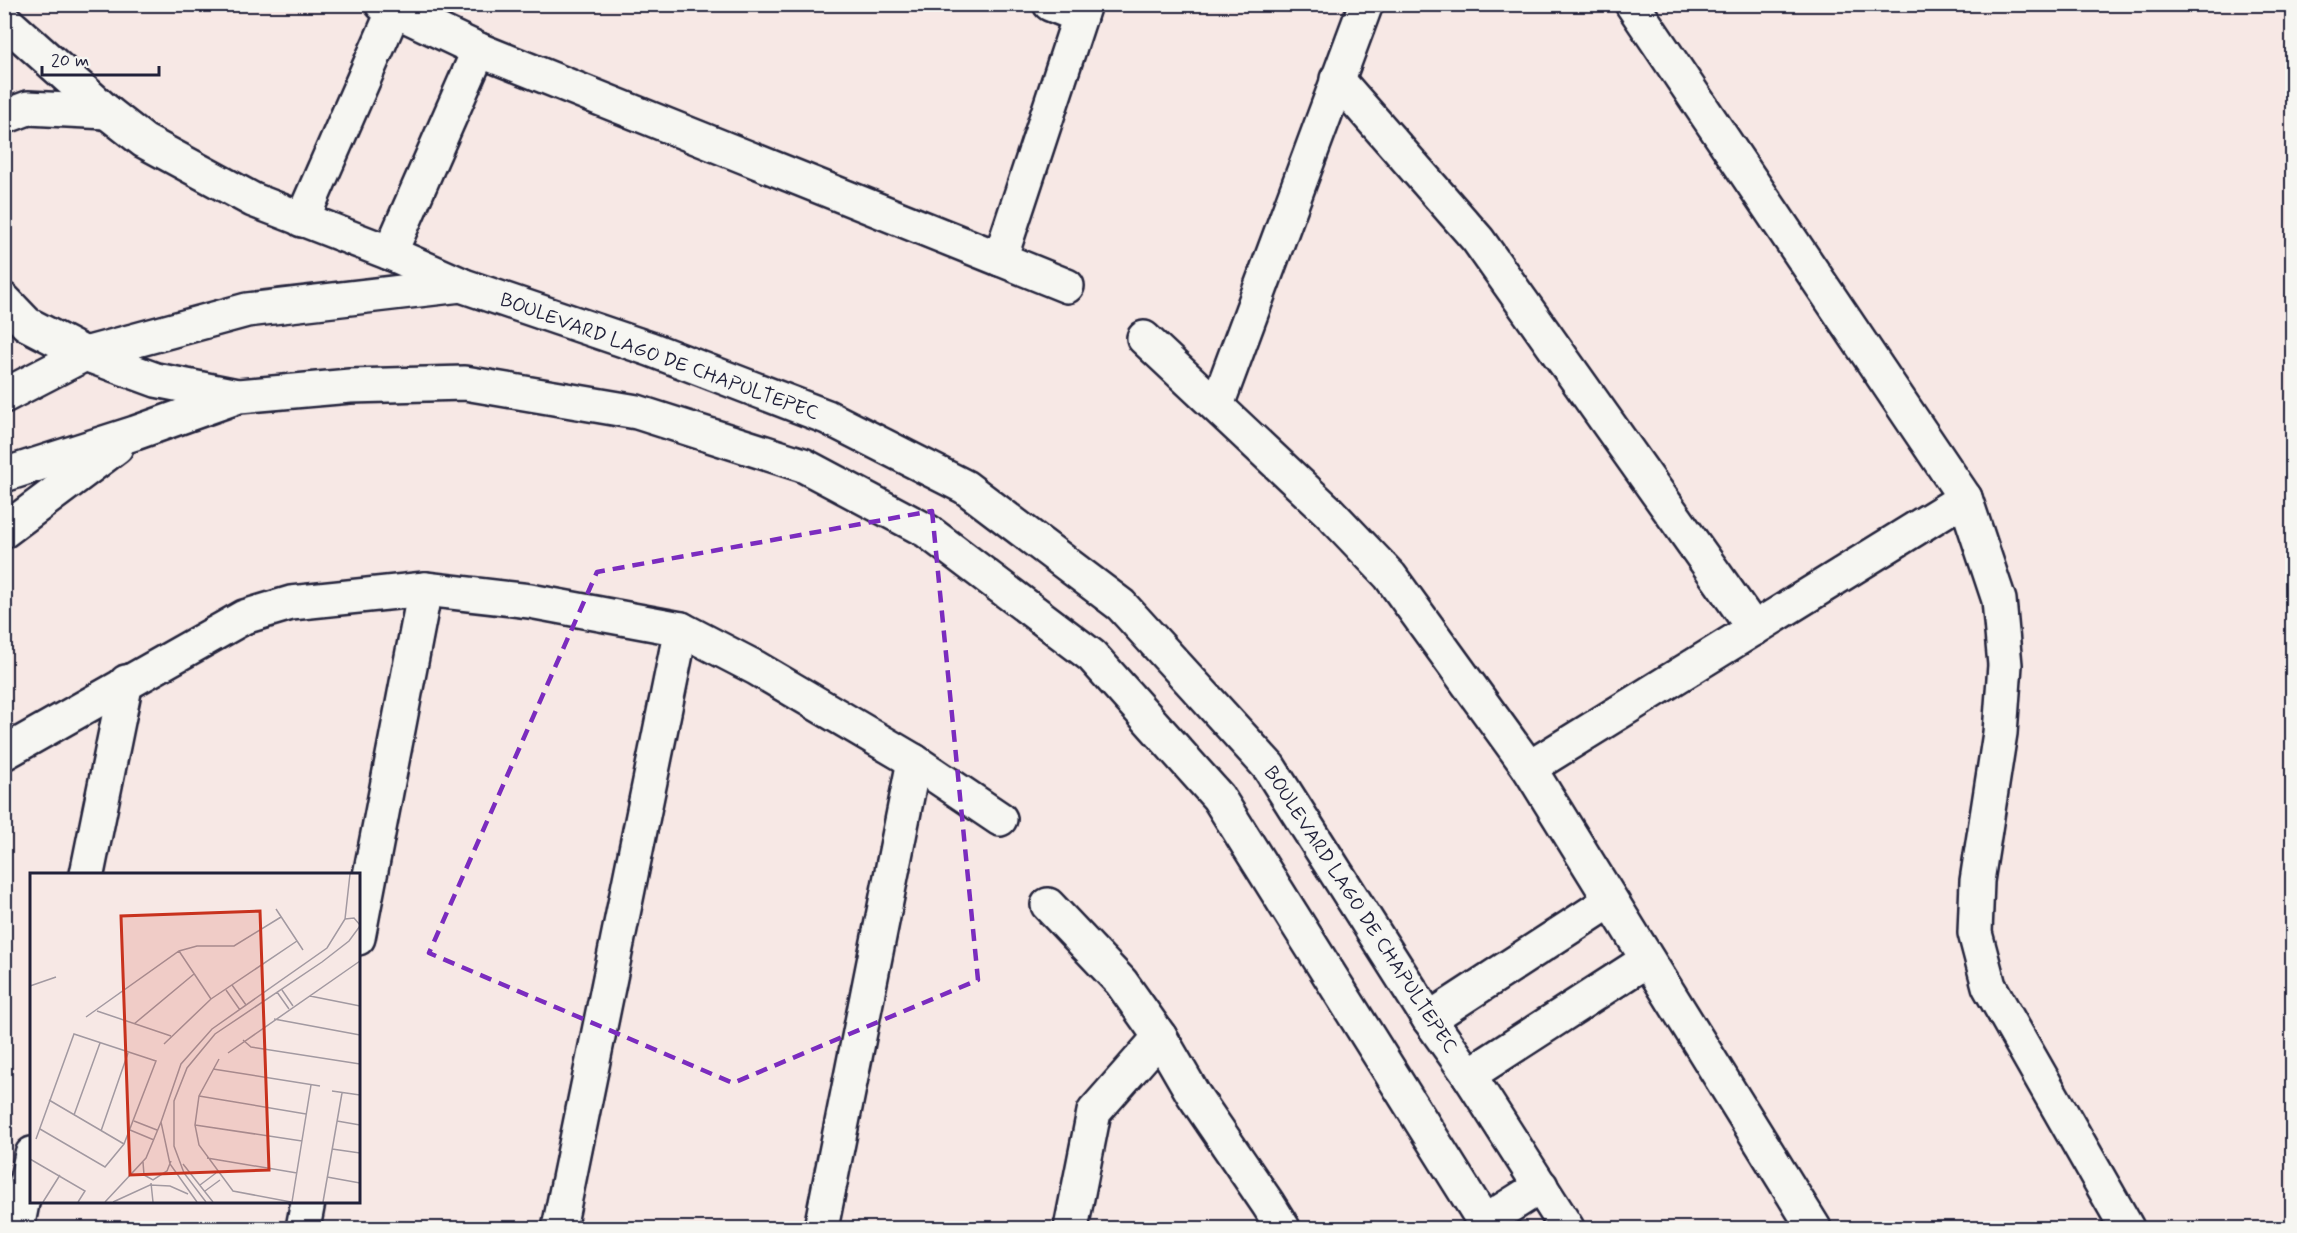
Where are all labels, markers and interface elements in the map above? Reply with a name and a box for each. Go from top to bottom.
scale bar [42,39,159,77]
text: 20 m [51,49,89,73]
street label: BOULEVARD LAGO DE CHAPULTEPEC [496,287,822,427]
street label: BOULEVARD LAGO DE CHAPULTEPEC [1257,761,1463,1059]
inset map [30,873,360,1203]

